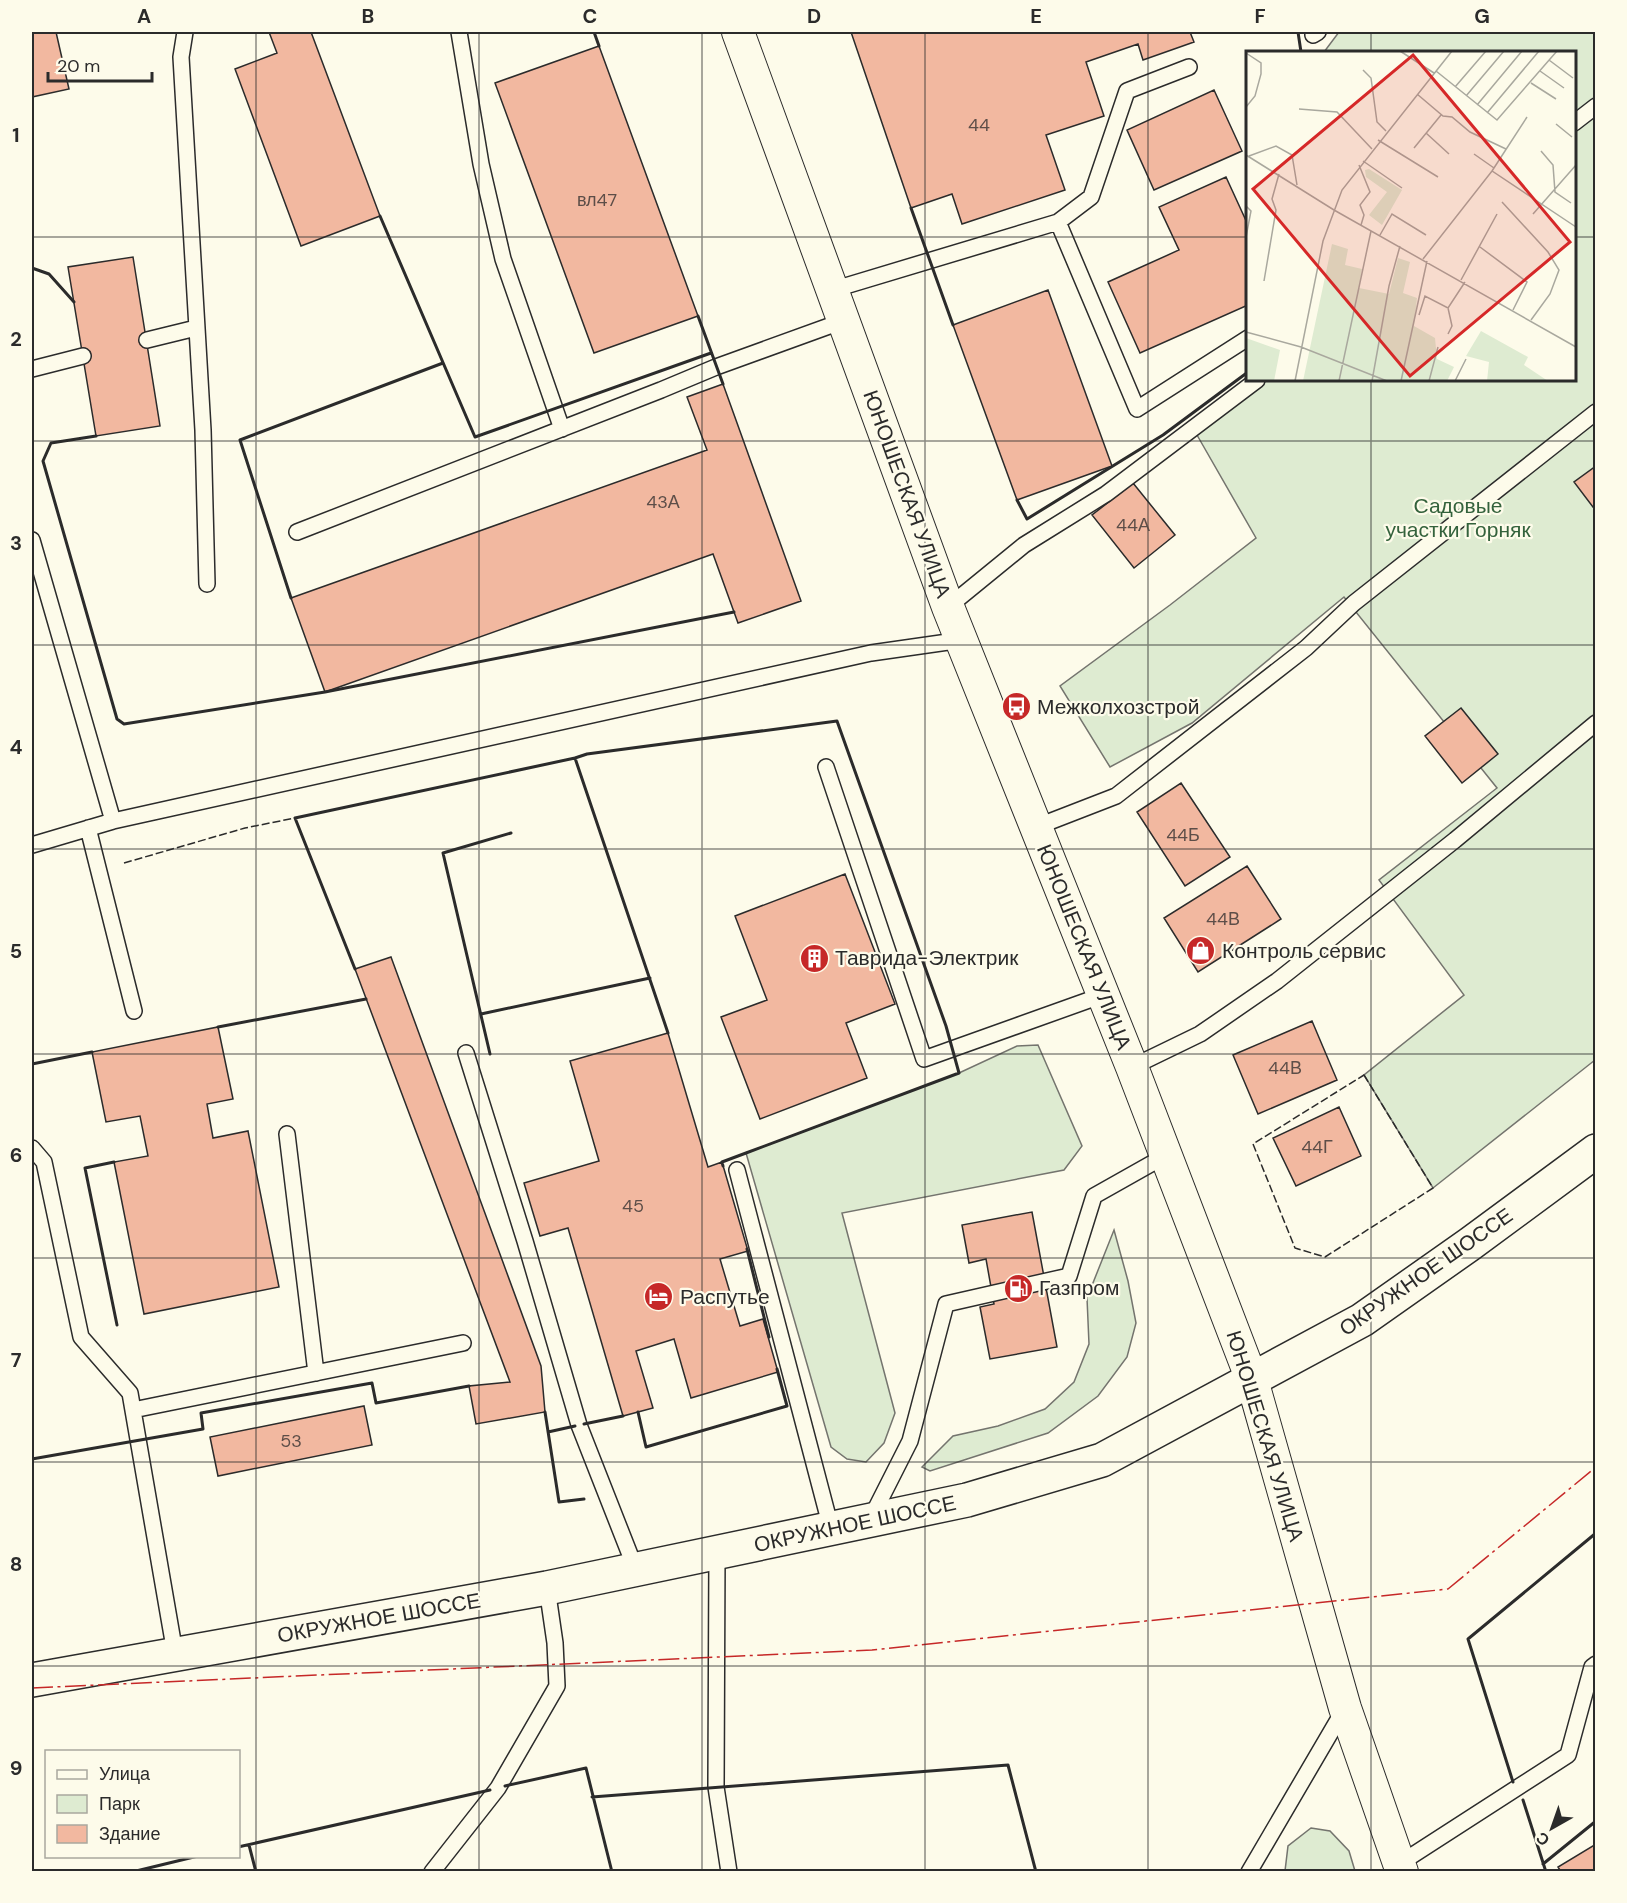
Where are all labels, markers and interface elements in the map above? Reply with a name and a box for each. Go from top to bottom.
text: A [137,3,151,29]
text: B [362,3,374,29]
text: C [583,3,597,29]
text: D [807,3,821,29]
text: E [1030,3,1042,29]
text: F [1254,3,1266,29]
text: G [1474,3,1490,29]
scale bar [48,45,152,83]
inset map [1246,51,1576,381]
text: 20 m [57,54,100,78]
house number: 44 [968,113,990,137]
text: 1 [12,122,20,148]
house number: вл47 [577,188,617,212]
text: 2 [10,326,22,352]
street label: ЮНОШЕСКАЯ УЛИЦА [856,386,958,602]
house number: 43А [646,490,680,514]
park label: Садовые участки Горняк [1385,492,1531,544]
house number: 44А [1116,513,1150,537]
text: 3 [10,530,22,556]
bus stop icon: Межколхозстрой [1000,691,1032,723]
place label: Межколхозстрой [1037,693,1199,721]
text: 4 [10,734,23,760]
house number: 44Б [1166,823,1200,847]
street label: ЮНОШЕСКАЯ УЛИЦА [1030,840,1138,1054]
house number: 44В [1206,907,1240,931]
shop icon: Контроль сервис [1185,935,1217,967]
place label: Контроль сервис [1222,937,1386,965]
text: 5 [10,938,22,964]
building icon: Таврида-Электрик [798,942,830,974]
place label: Таврида-Электрик [835,944,1019,972]
house number: 44В [1268,1056,1302,1080]
house number: 44Г [1301,1135,1333,1159]
text: 6 [10,1142,22,1168]
house number: 45 [622,1194,644,1218]
street label: ОКРУЖНОЕ ШОССЕ [1334,1201,1518,1343]
fuel station icon: Газпром [1002,1272,1034,1304]
place label: Газпром [1039,1274,1119,1302]
hotel icon: Распутье [643,1281,675,1313]
place label: Распутье [680,1283,770,1311]
street label: ЮНОШЕСКАЯ УЛИЦА [1220,1327,1310,1545]
text: 7 [11,1347,22,1373]
house number: 53 [280,1429,302,1453]
street label: ОКРУЖНОЕ ШОССЕ [751,1489,959,1559]
text: 8 [10,1551,22,1577]
street label: ОКРУЖНОЕ ШОССЕ [275,1586,483,1650]
legend [45,1750,240,1858]
text: 9 [10,1755,22,1781]
text: Улица [99,1762,151,1786]
text: Парк [99,1792,140,1816]
north arrow [1522,1798,1582,1858]
text: Здание [99,1822,160,1846]
text: С [1531,1827,1554,1851]

